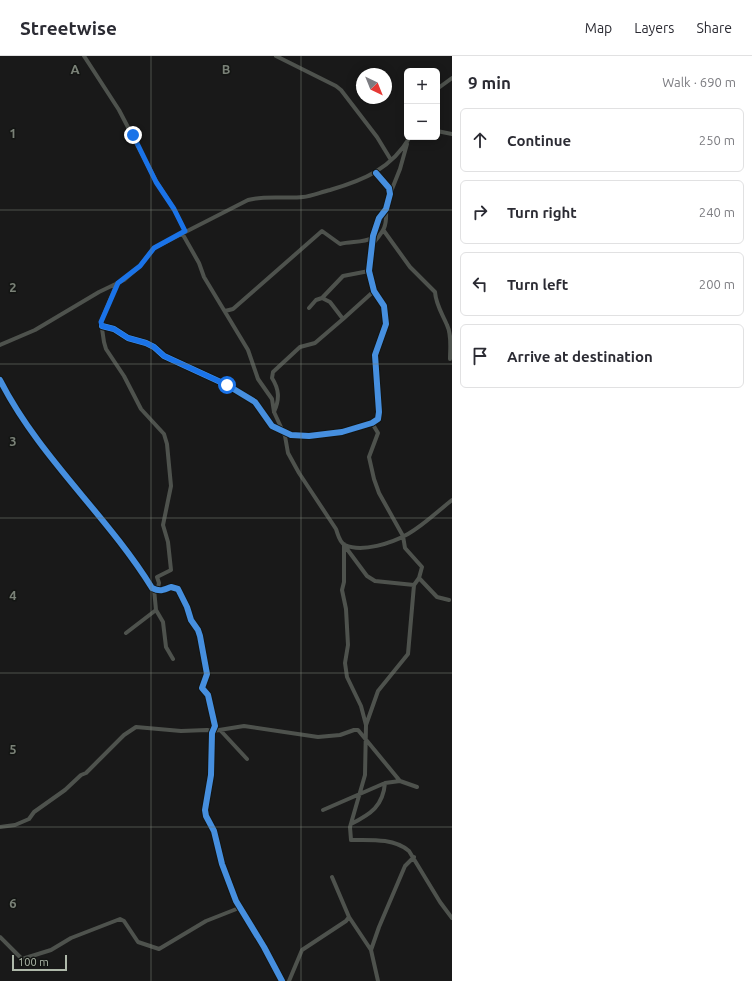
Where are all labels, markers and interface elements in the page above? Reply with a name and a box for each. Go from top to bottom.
text: Streetwise [20,17,117,39]
text: Map [585,20,612,36]
text: Layers [634,20,674,36]
text: Share [696,20,732,36]
text: A [70,62,80,76]
text: B [222,62,231,76]
north arrow [356,68,392,104]
map controls [404,68,440,140]
button: + [404,68,440,104]
text: 9 min [468,73,511,92]
text: Walk · 690 m [662,75,736,89]
button: − [404,104,440,140]
text: 1 [9,126,17,140]
route end [124,126,142,144]
icon: ahead [469,129,491,151]
text: Continue [507,132,571,149]
text: 250 m [699,133,735,147]
icon: right [469,201,491,223]
text: Turn right [507,204,577,221]
text: 240 m [699,205,735,219]
icon: left [469,273,491,295]
text: Turn left [507,276,568,293]
text: 200 m [699,277,735,291]
text: 2 [9,280,17,294]
icon: arrive [469,345,491,367]
text: Arrive at destination [507,348,653,365]
route start [218,376,236,394]
text: 3 [9,434,17,448]
text: 4 [9,588,17,602]
text: 5 [9,742,17,756]
text: 6 [9,896,17,910]
scale bar [12,953,67,972]
text: 100 m [18,956,49,968]

